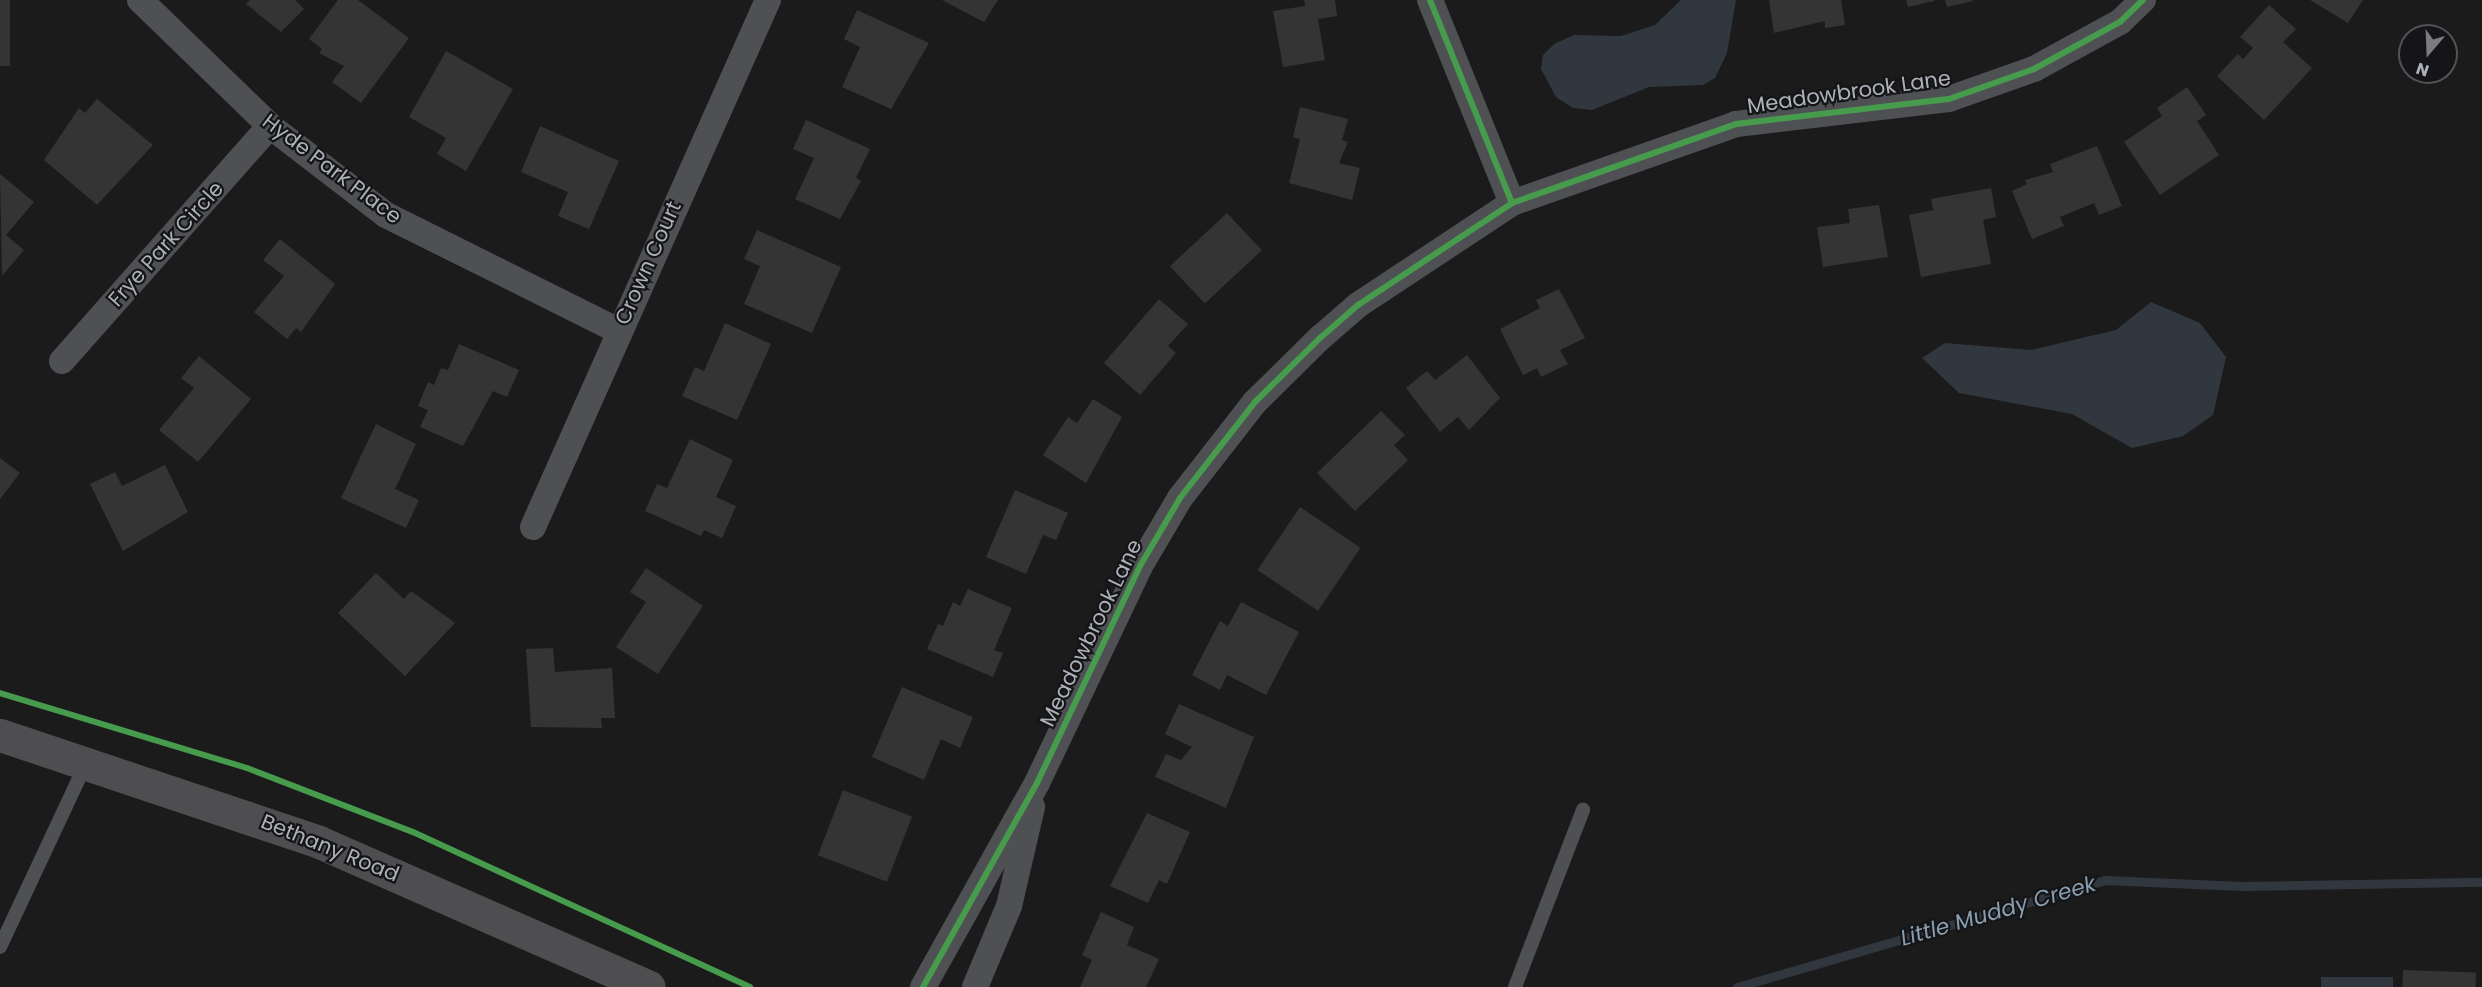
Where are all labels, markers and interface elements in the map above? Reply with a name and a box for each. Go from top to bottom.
north arrow [2398,24,2458,84]
text: N [2413,57,2432,82]
street label: Meadowbrook Lane [1746,65,1952,119]
street label: Hyde Park Place [258,109,406,229]
street label: Frye Park Circle [103,176,229,312]
street label: Crown Court [610,197,686,329]
street label: Meadowbrook Lane [1035,535,1147,731]
street label: Bethany Road [257,809,403,887]
water label: Little Muddy Creek [1897,870,2099,952]

